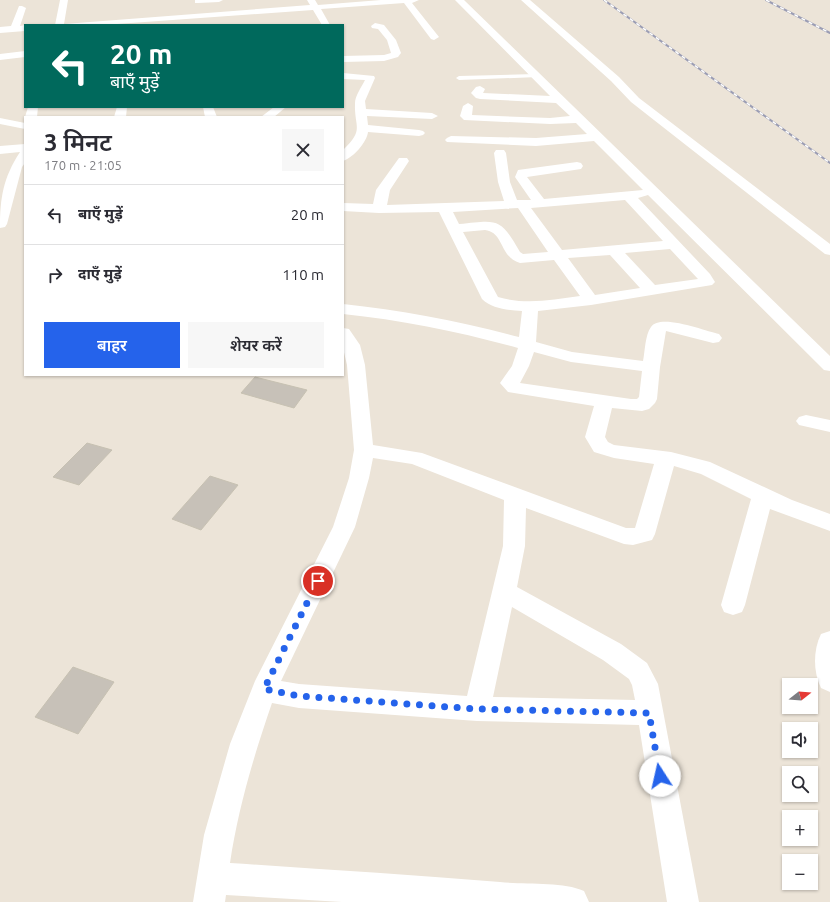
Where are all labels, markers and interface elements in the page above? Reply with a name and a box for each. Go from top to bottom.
text: 20 m [110,38,172,69]
icon: left [44,40,96,92]
text: बाएँ मुड़ें [110,71,159,91]
text: 3 मिनट [44,129,112,156]
button: close [282,129,324,171]
text: 170 m · 21:05 [44,158,122,172]
icon: left [44,204,66,226]
text: बाएँ मुड़ें [78,205,123,222]
text: 20 m [291,206,324,223]
icon: right [44,264,66,286]
text: दाएँ मुड़ें [78,265,122,282]
text: 110 m [282,266,324,283]
button: बाहर [44,322,180,368]
button: शेयर करें [188,322,324,368]
pin [301,564,335,598]
icon: arrive [307,570,329,592]
north arrow [782,678,818,714]
map controls [782,678,818,890]
button: sound [782,722,818,758]
position arrow [639,755,681,797]
button: search [782,766,818,802]
button: + [782,810,818,846]
button: − [782,854,818,890]

